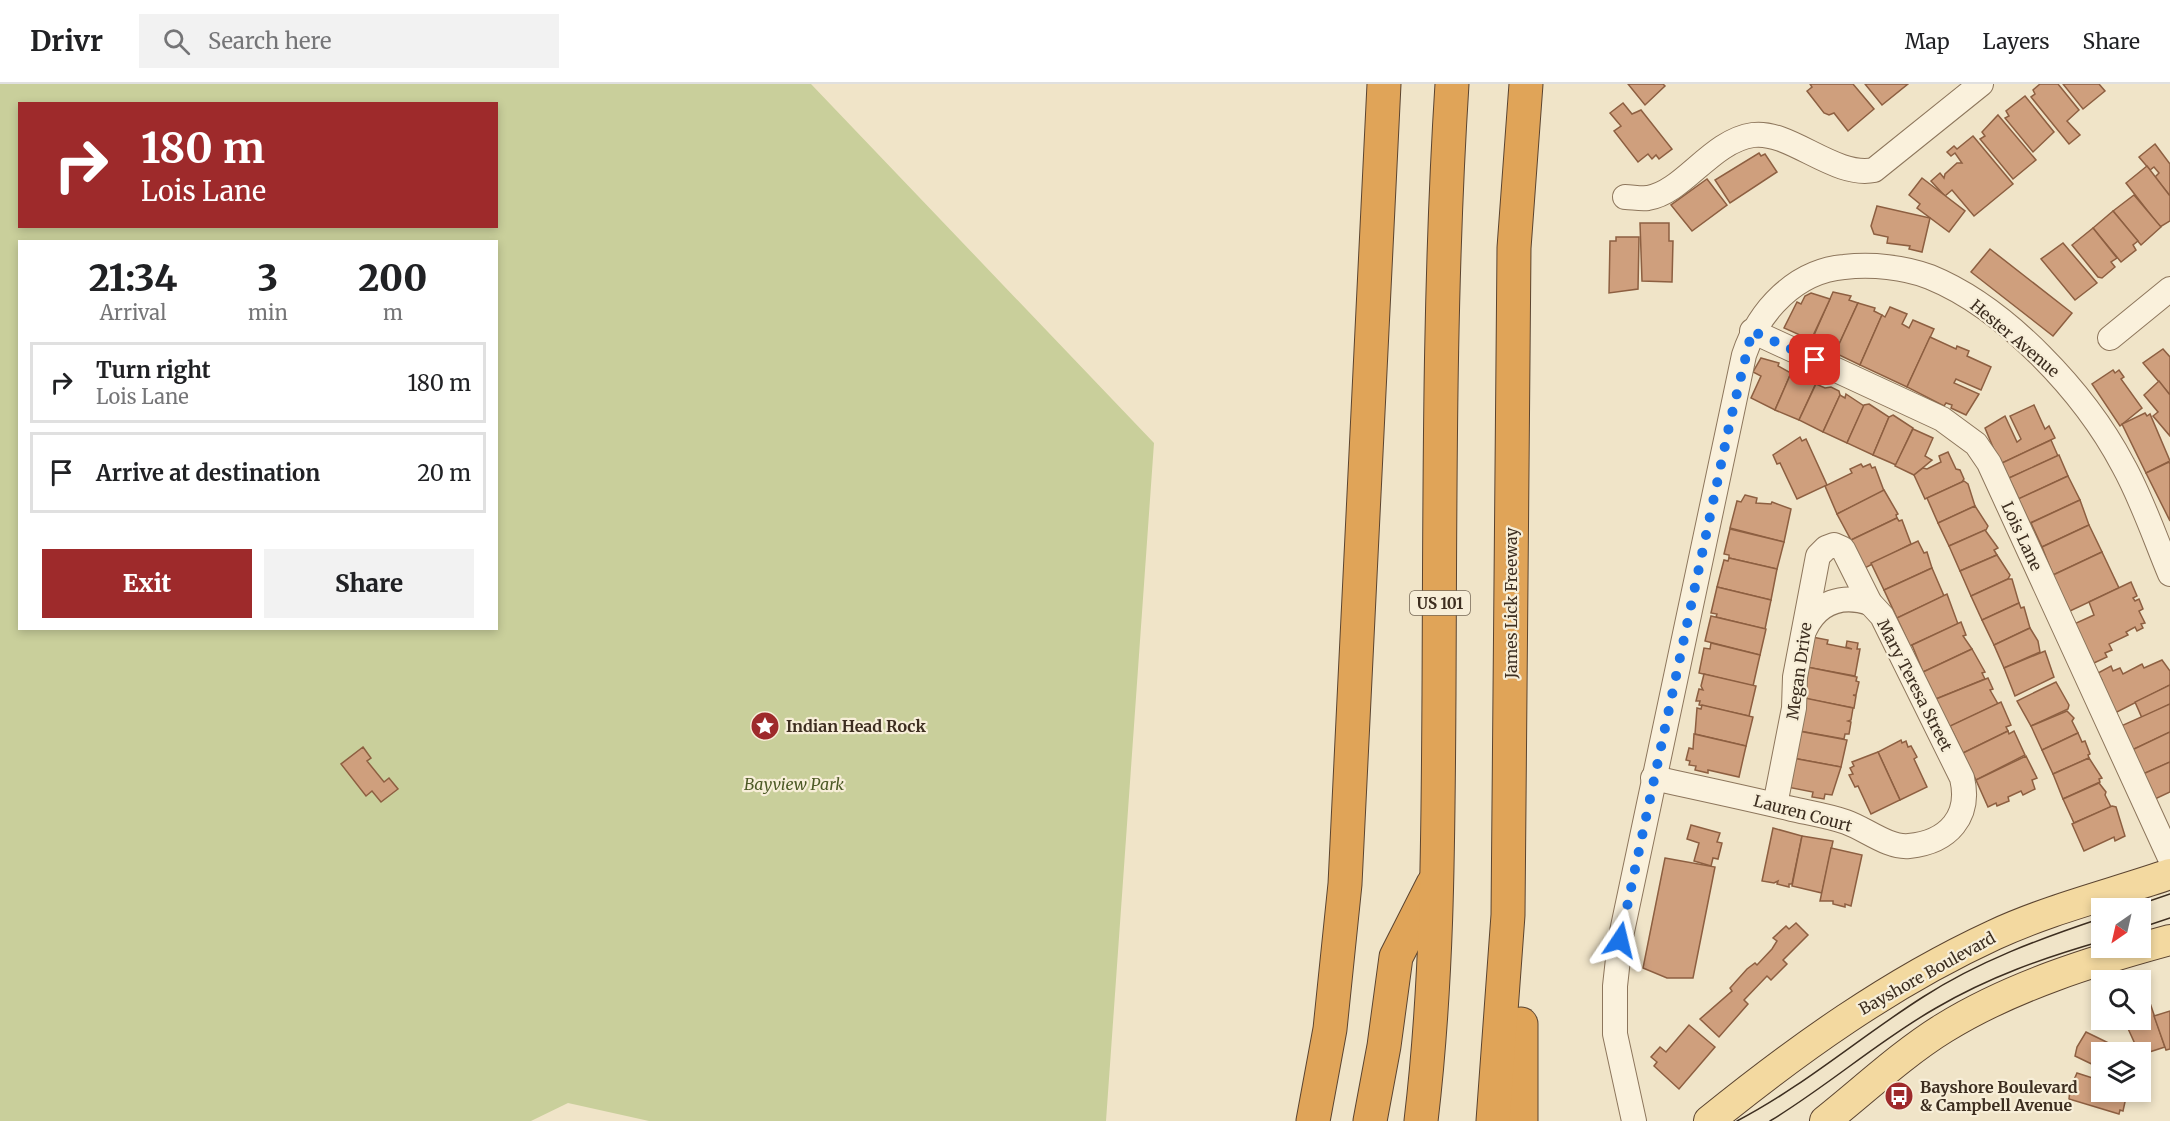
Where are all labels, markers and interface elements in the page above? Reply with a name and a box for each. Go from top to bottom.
search box [139,14,559,68]
text: Drivr [30,23,103,59]
icon: search [160,25,193,58]
text: Search here [208,27,331,55]
text: Map [1905,28,1950,55]
text: Layers [1983,28,2050,55]
text: Share [2083,28,2140,55]
text: 180 m [141,122,265,174]
icon: right [42,126,120,204]
text: Lois Lane [141,174,266,208]
text: 21:34 [89,256,177,301]
text: 3 [258,256,278,301]
text: 200 [358,256,427,301]
street label: Hester Avenue [1966,295,2064,381]
text: Arrival [100,300,166,325]
text: min [248,300,288,325]
text: m [383,300,403,325]
pin [1789,334,1840,385]
icon: arrive [1798,343,1831,376]
text: Turn right [96,356,210,384]
icon: right [45,366,78,399]
text: 180 m [407,369,471,397]
text: Lois Lane [96,384,189,409]
icon: arrive [45,456,78,489]
text: Arrive at destination [96,459,320,487]
text: 20 m [417,459,471,487]
street label: Lois Lane [1997,498,2047,574]
street label: James Lick Freeway [1501,527,1521,680]
button: Exit [42,549,252,618]
button: Share [264,549,474,618]
road number: US 101 [1410,591,1470,615]
street label: Mary Teresa Street [1873,616,1957,755]
street label: Megan Drive [1782,621,1816,721]
place icon: Indian Head Rock [749,710,781,742]
place label: Indian Head Rock [786,716,926,736]
park label: Bayview Park [744,774,844,794]
street label: Lauren Court [1752,790,1855,836]
north arrow [2091,898,2151,958]
map controls [2091,898,2151,1102]
position arrow [1588,908,1652,972]
street label: Bayshore Boulevard [1855,927,1999,1019]
button: search [2091,970,2151,1030]
button: layers [2091,1042,2151,1102]
place label: Bayshore Boulevard & Campbell Avenue [1920,1077,2078,1115]
bus stop icon: Bayshore Boulevard & Campbell Avenue [1883,1080,1915,1112]

